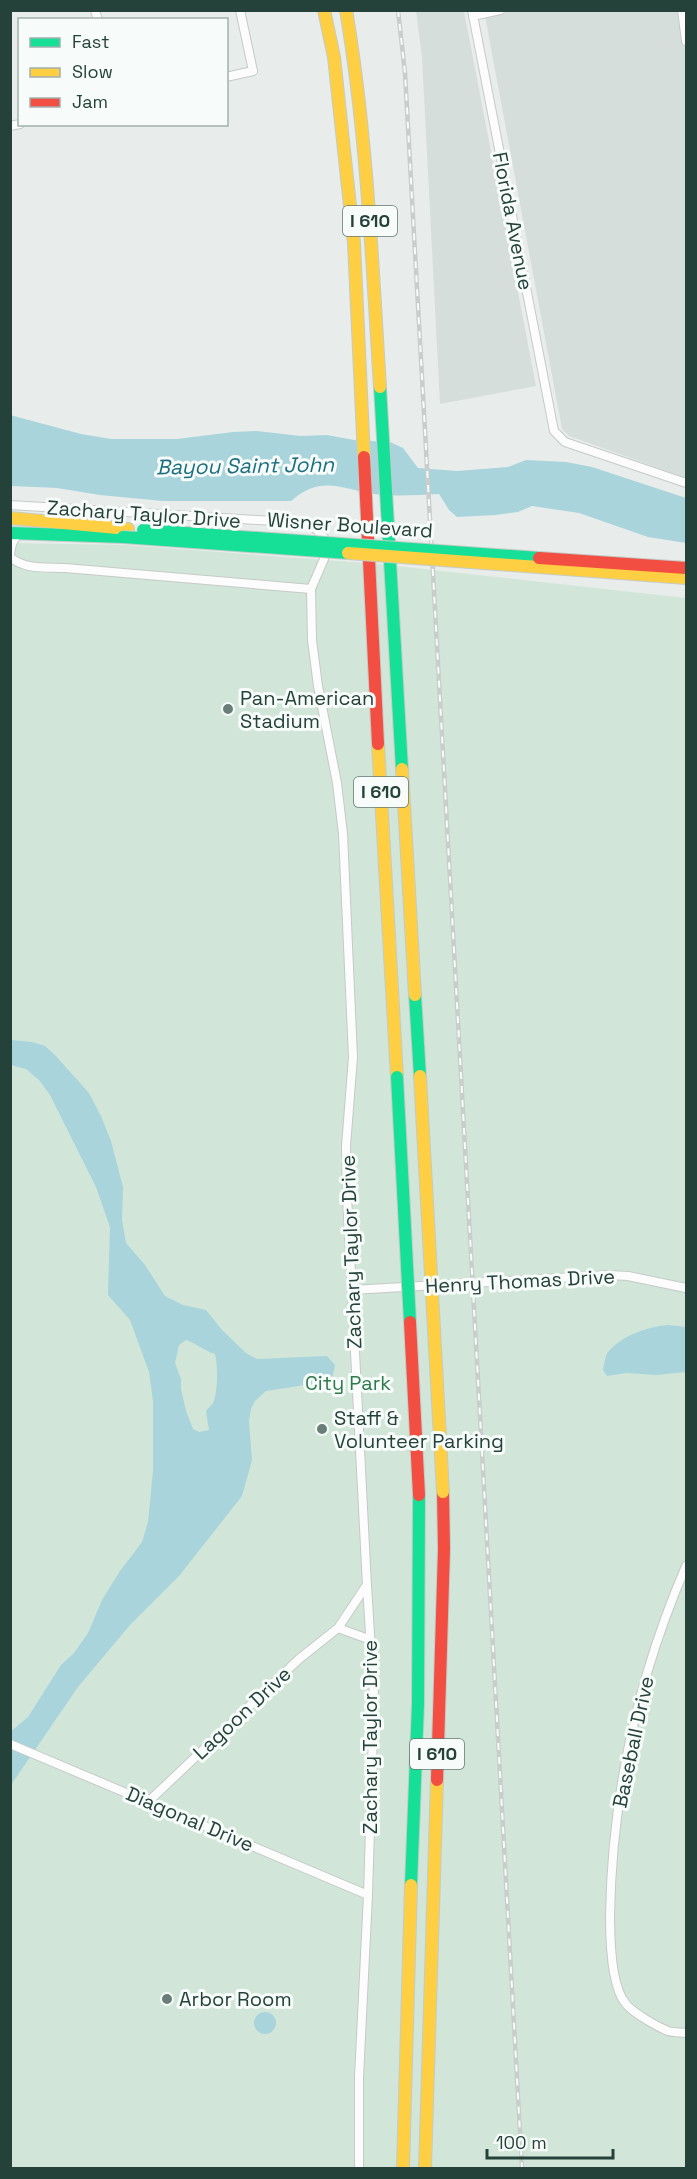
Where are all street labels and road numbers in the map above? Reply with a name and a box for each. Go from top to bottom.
street label: Florida Avenue [487,150,539,292]
road number: I 610 [343,206,397,236]
street label: Zachary Taylor Drive [46,494,242,534]
street label: Wisner Boulevard [266,506,434,544]
road number: I 610 [354,777,408,807]
street label: Zachary Taylor Drive [335,1154,367,1350]
street label: Henry Thomas Drive [424,1263,616,1299]
street label: Zachary Taylor Drive [357,1640,383,1834]
street label: Lagoon Drive [187,1661,297,1765]
street label: Baseball Drive [606,1674,660,1810]
road number: I 610 [410,1739,464,1769]
street label: Diagonal Drive [122,1780,258,1858]

